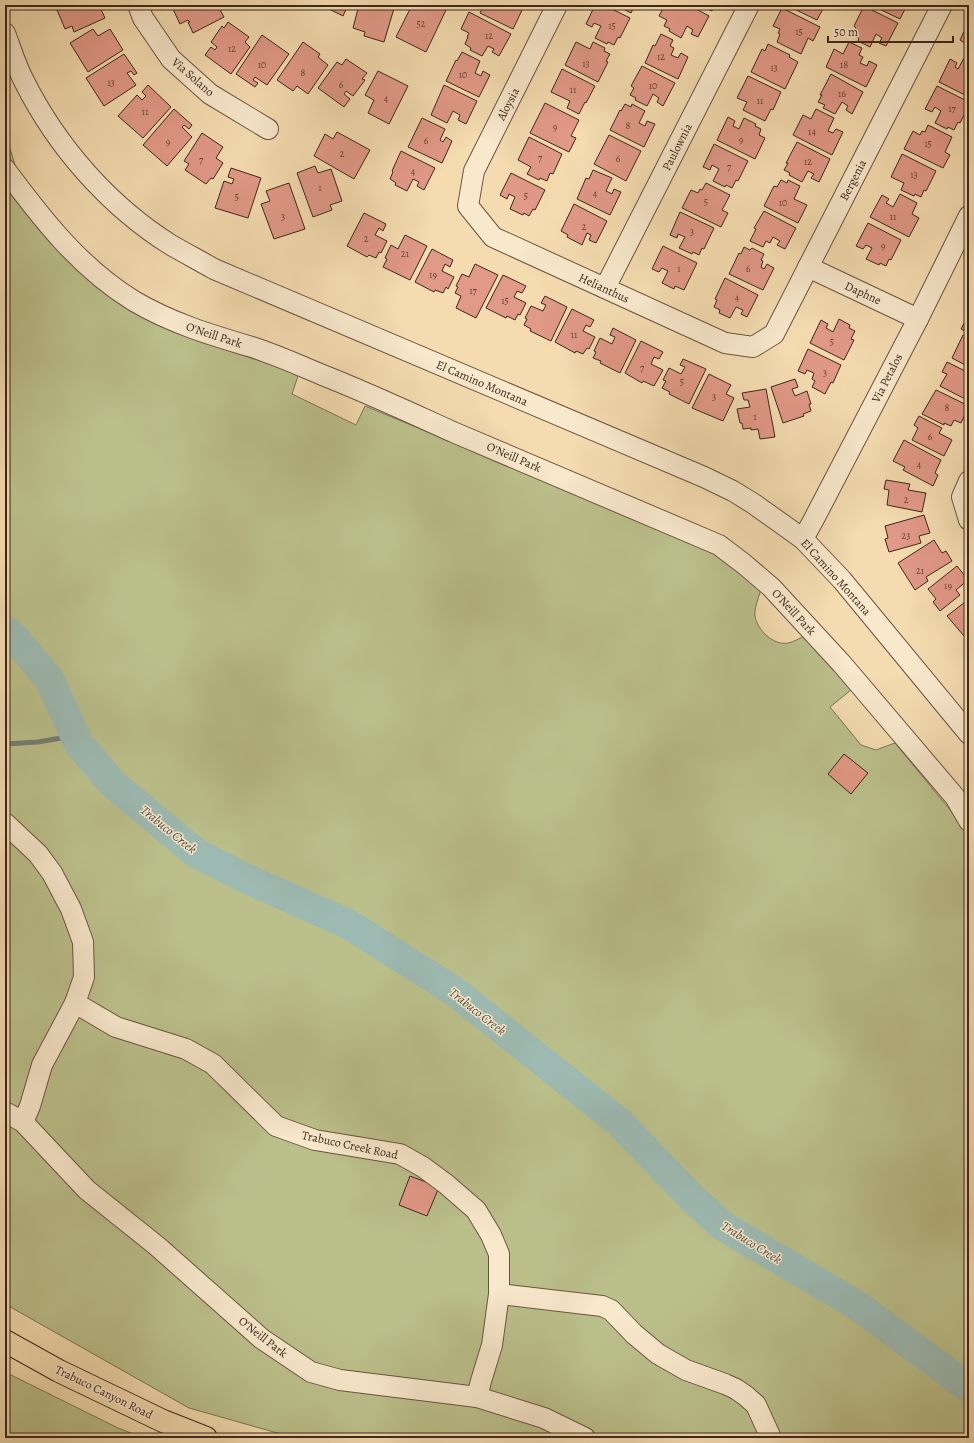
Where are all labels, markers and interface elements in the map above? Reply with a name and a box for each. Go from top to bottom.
house number: 52 [416,17,426,30]
scale bar [828,18,953,44]
house number: 15 [608,19,616,32]
text: 50 m [834,24,858,40]
house number: 15 [795,25,803,38]
house number: 12 [485,29,493,42]
house number: 12 [228,42,236,55]
house number: 12 [657,50,665,63]
street label: Via Solano [168,53,218,100]
house number: 13 [582,57,590,70]
house number: 10 [258,58,266,71]
house number: 18 [840,58,848,71]
house number: 13 [770,61,778,74]
house number: 8 [301,66,306,79]
house number: 10 [459,68,467,81]
house number: 13 [107,76,115,89]
house number: 6 [339,78,344,91]
house number: 10 [649,79,657,92]
house number: 11 [570,83,577,96]
street label: Aloysia [493,85,523,124]
house number: 16 [838,87,846,100]
house number: 4 [384,92,389,105]
house number: 11 [757,94,764,107]
house number: 17 [948,102,957,115]
house number: 11 [142,105,149,118]
house number: 8 [626,119,631,132]
house number: 9 [553,120,558,133]
street label: Paulownia [658,120,696,173]
house number: 14 [808,125,816,138]
house number: 9 [739,133,744,146]
house number: 6 [424,134,429,147]
house number: 9 [166,135,171,148]
house number: 15 [924,137,932,150]
house number: 2 [340,147,345,160]
house number: 7 [538,151,543,164]
house number: 6 [616,152,621,165]
house number: 7 [199,153,204,166]
house number: 12 [804,155,812,168]
street label: Bergenia [836,156,870,203]
house number: 7 [727,160,732,173]
house number: 4 [411,165,416,178]
house number: 13 [910,168,918,181]
house number: 1 [318,181,322,194]
house number: 4 [593,187,598,200]
house number: 5 [524,189,528,202]
house number: 5 [235,190,239,203]
house number: 5 [704,195,708,208]
house number: 10 [779,196,787,209]
house number: 3 [281,210,285,223]
house number: 11 [890,210,897,223]
house number: 2 [582,220,587,233]
house number: 3 [690,225,694,238]
house number: 2 [364,232,369,245]
house number: 9 [881,239,886,252]
house number: 21 [401,247,410,260]
house number: 1 [677,262,681,275]
house number: 6 [746,262,751,275]
house number: 19 [429,268,437,281]
street label: Helianthus [576,269,632,307]
street label: Daphne [842,278,884,308]
house number: 17 [469,284,478,297]
house number: 4 [735,291,740,304]
house number: 15 [501,294,509,307]
street label: O'Neill Park [184,318,244,352]
house number: 11 [571,328,578,341]
house number: 5 [830,335,834,348]
street label: Via Petalos [867,351,906,406]
street label: El Camino Montana [434,356,531,410]
house number: 7 [640,361,645,374]
house number: 3 [823,366,827,379]
house number: 5 [680,375,684,388]
house number: 3 [712,390,716,403]
house number: 8 [945,401,950,414]
house number: 1 [753,410,757,423]
house number: 6 [928,430,933,443]
street label: O'Neill Park [484,438,544,476]
house number: 4 [917,458,922,471]
house number: 2 [904,493,909,506]
house number: 23 [902,529,910,542]
street label: El Camino Montana [797,535,875,619]
house number: 21 [916,564,925,577]
house number: 19 [944,579,952,592]
street label: O'Neill Park [768,585,820,639]
water label: Trabuco Creek [137,801,201,857]
water label: Trabuco Creek [446,984,510,1039]
street label: Trabuco Creek Road [300,1127,400,1163]
water label: Trabuco Creek [718,1217,785,1268]
street label: O'Neill Park [235,1313,291,1361]
street label: Trabuco Canyon Road [53,1361,156,1423]

